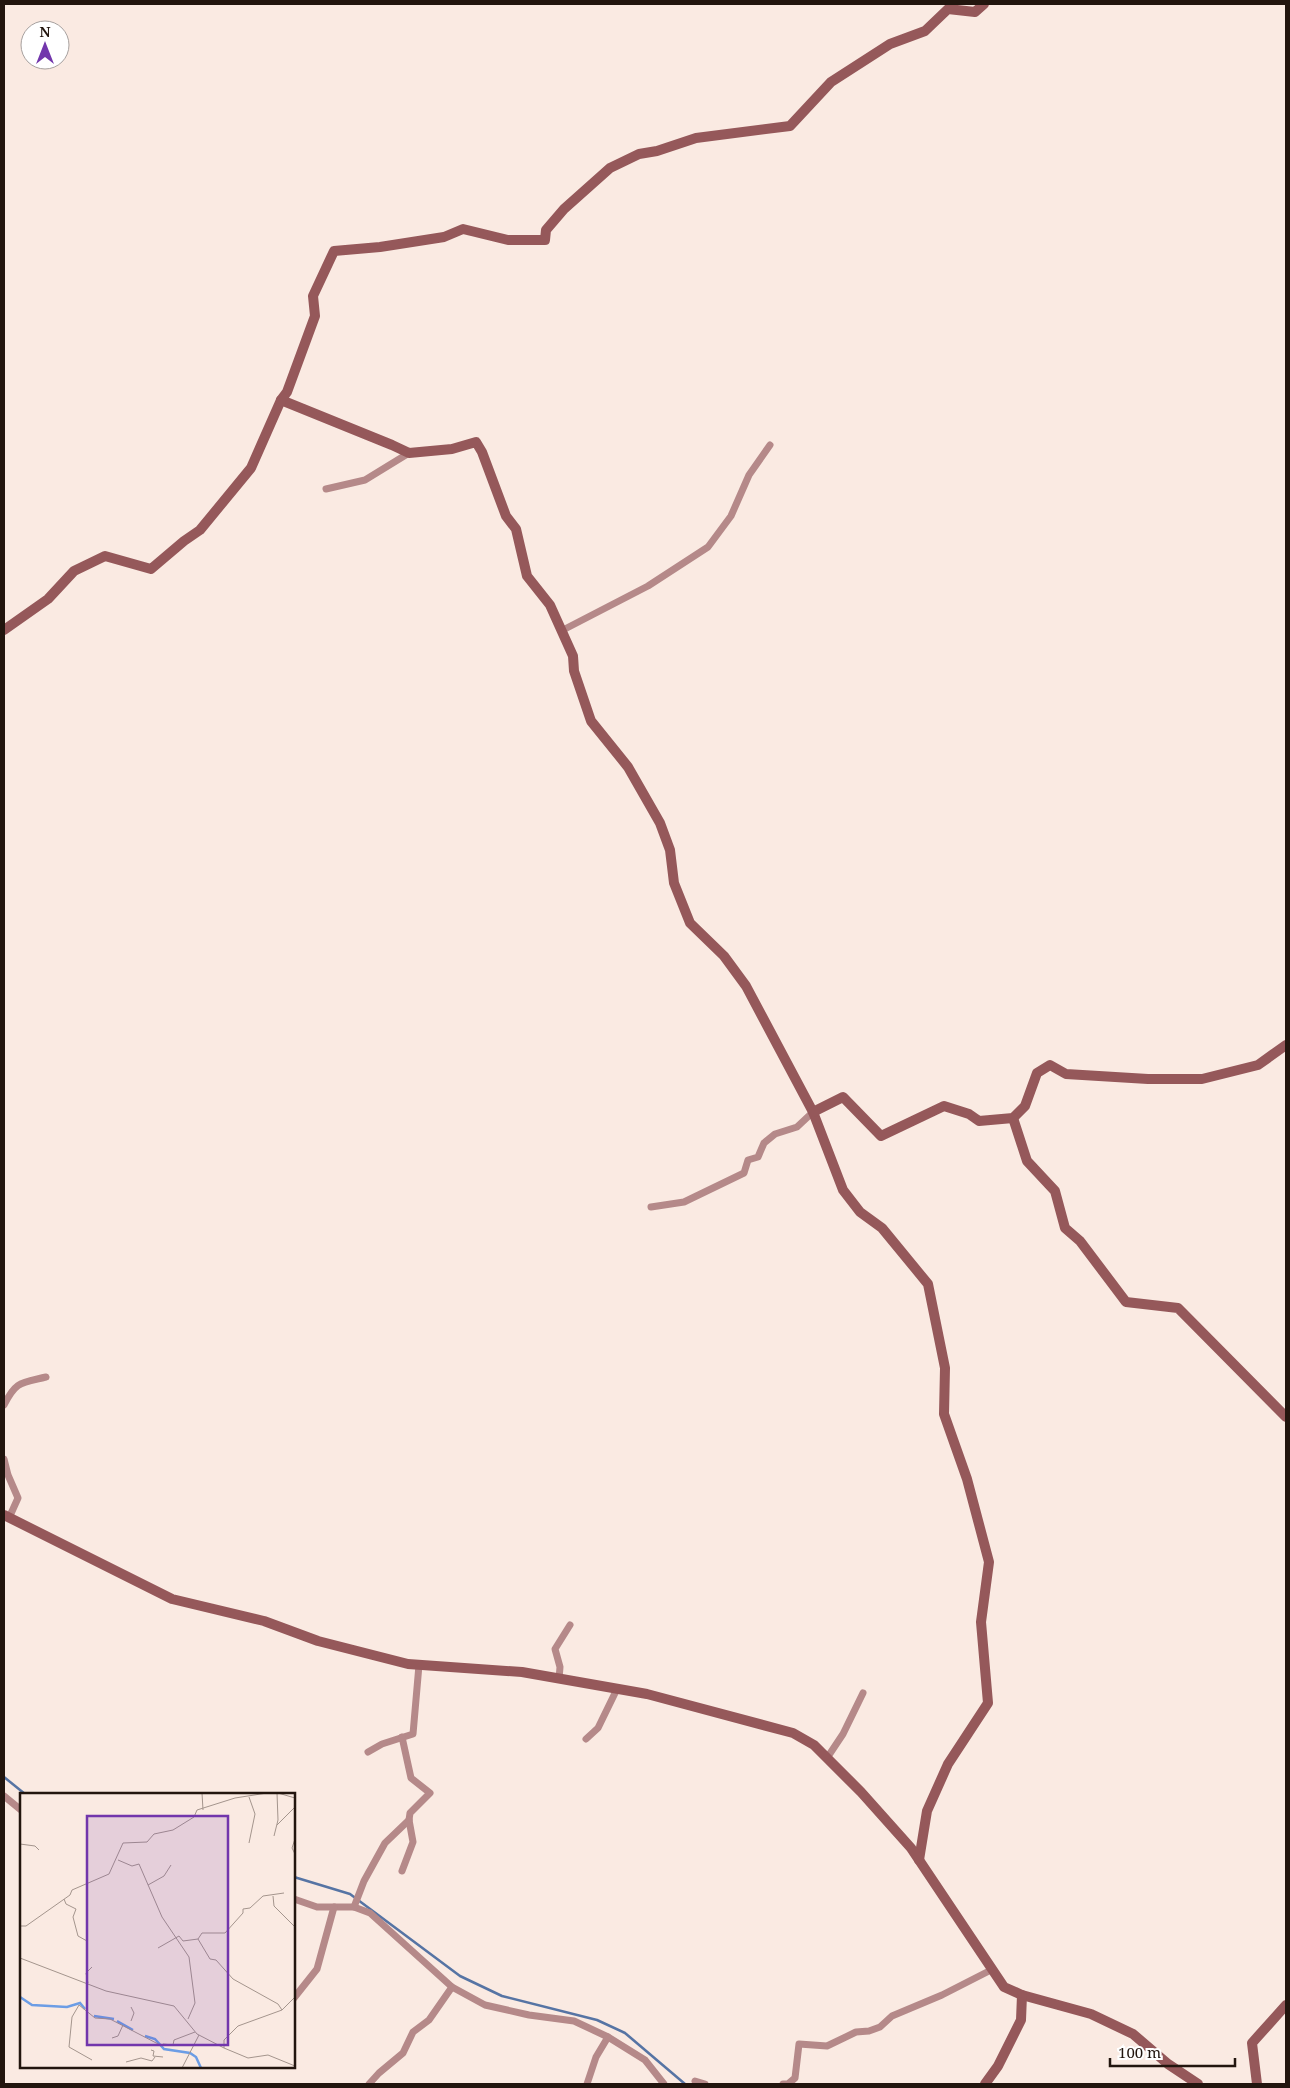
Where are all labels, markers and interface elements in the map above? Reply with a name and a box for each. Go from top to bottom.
north arrow [20,20,70,70]
text: N [39,22,51,41]
inset map [20,1793,295,2068]
scale bar [1110,2036,1235,2068]
text: 100 m [1118,2042,1161,2062]

